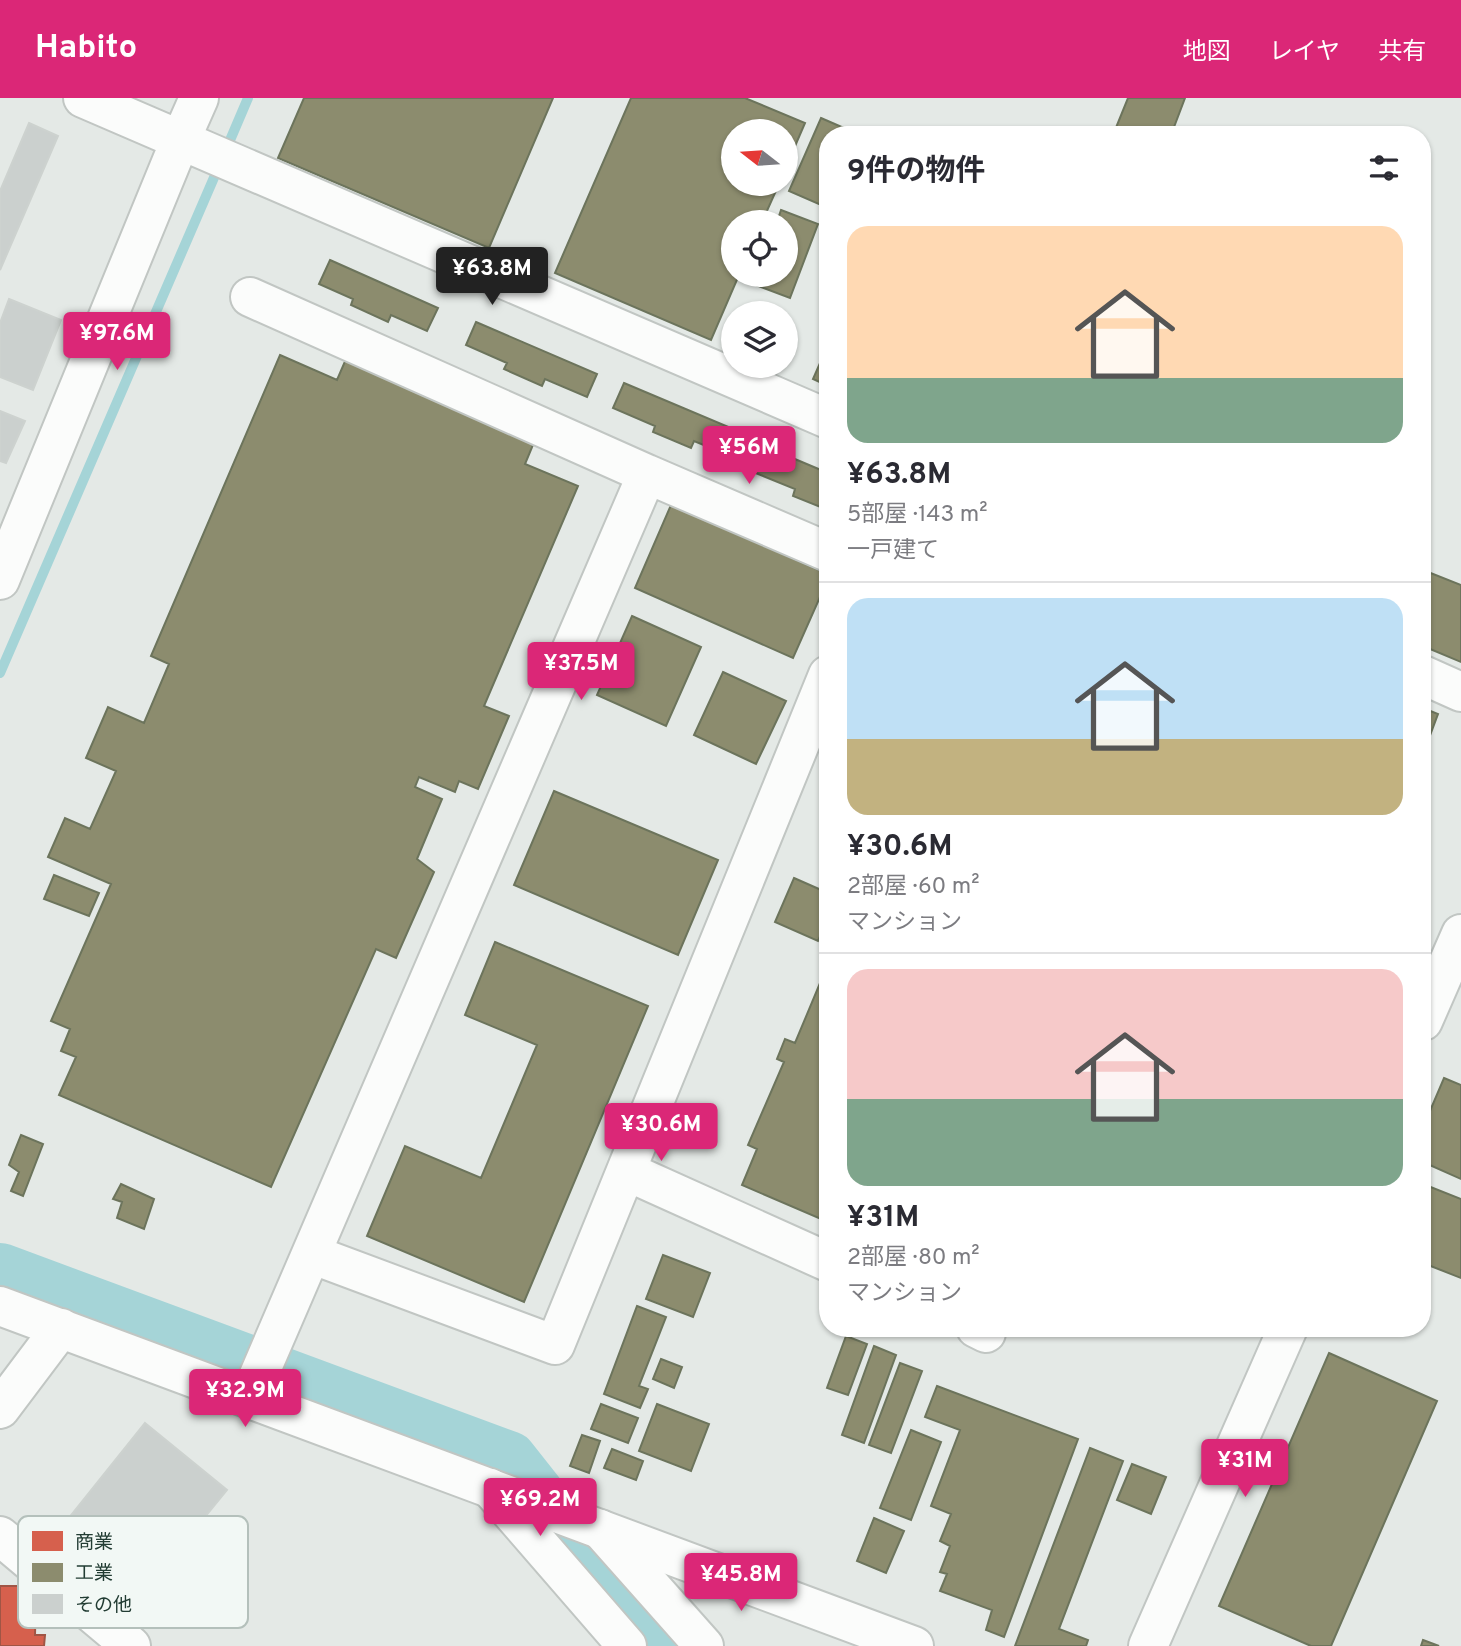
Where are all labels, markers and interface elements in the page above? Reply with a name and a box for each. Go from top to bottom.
text: Habito [35,28,137,70]
text: 地図 [1183,38,1231,68]
text: レイヤ [1269,38,1340,68]
text: 共有 [1378,38,1426,68]
north arrow [721,119,798,196]
map controls [721,119,798,378]
icon: filters [1365,149,1403,187]
text: 9件の物件 [847,154,985,191]
button: locate [721,210,798,287]
pin: ¥63.8M [435,248,549,307]
text: ¥63.8M [452,255,532,284]
icon: home [1062,271,1188,397]
button: layers [721,301,798,378]
pin: ¥97.6M [60,313,174,372]
text: ¥97.6M [79,320,155,349]
pin: ¥56M [708,426,790,486]
text: ¥56M [719,434,779,463]
text: ¥63.8M [847,457,951,494]
text: 5部屋 · 143 m² [847,501,988,530]
text: 一戸建て [847,537,939,566]
pin: ¥37.5M [524,642,638,702]
icon: home [1062,643,1188,769]
text: ¥37.5M [543,650,619,679]
text: ¥30.6M [847,829,952,866]
text: 2部屋 · 60 m² [847,873,980,902]
text: マンション [847,909,962,938]
icon: home [1062,1014,1188,1140]
pin: ¥30.6M [604,1104,718,1163]
text: ¥30.6M [621,1111,701,1140]
text: ¥31M [847,1200,919,1237]
text: 2部屋 · 80 m² [847,1244,980,1273]
text: マンション [847,1280,962,1309]
pin: ¥32.9M [188,1370,302,1429]
text: ¥32.9M [205,1377,285,1406]
pin: ¥31M [1204,1440,1286,1499]
text: ¥31M [1217,1447,1273,1476]
pin: ¥69.2M [483,1478,597,1538]
text: ¥69.2M [500,1486,580,1515]
legend [18,1516,248,1628]
text: 商業 [75,1531,113,1555]
pin: ¥45.8M [684,1554,798,1613]
text: ¥45.8M [700,1561,782,1590]
text: 工業 [75,1562,113,1586]
text: その他 [75,1594,132,1618]

